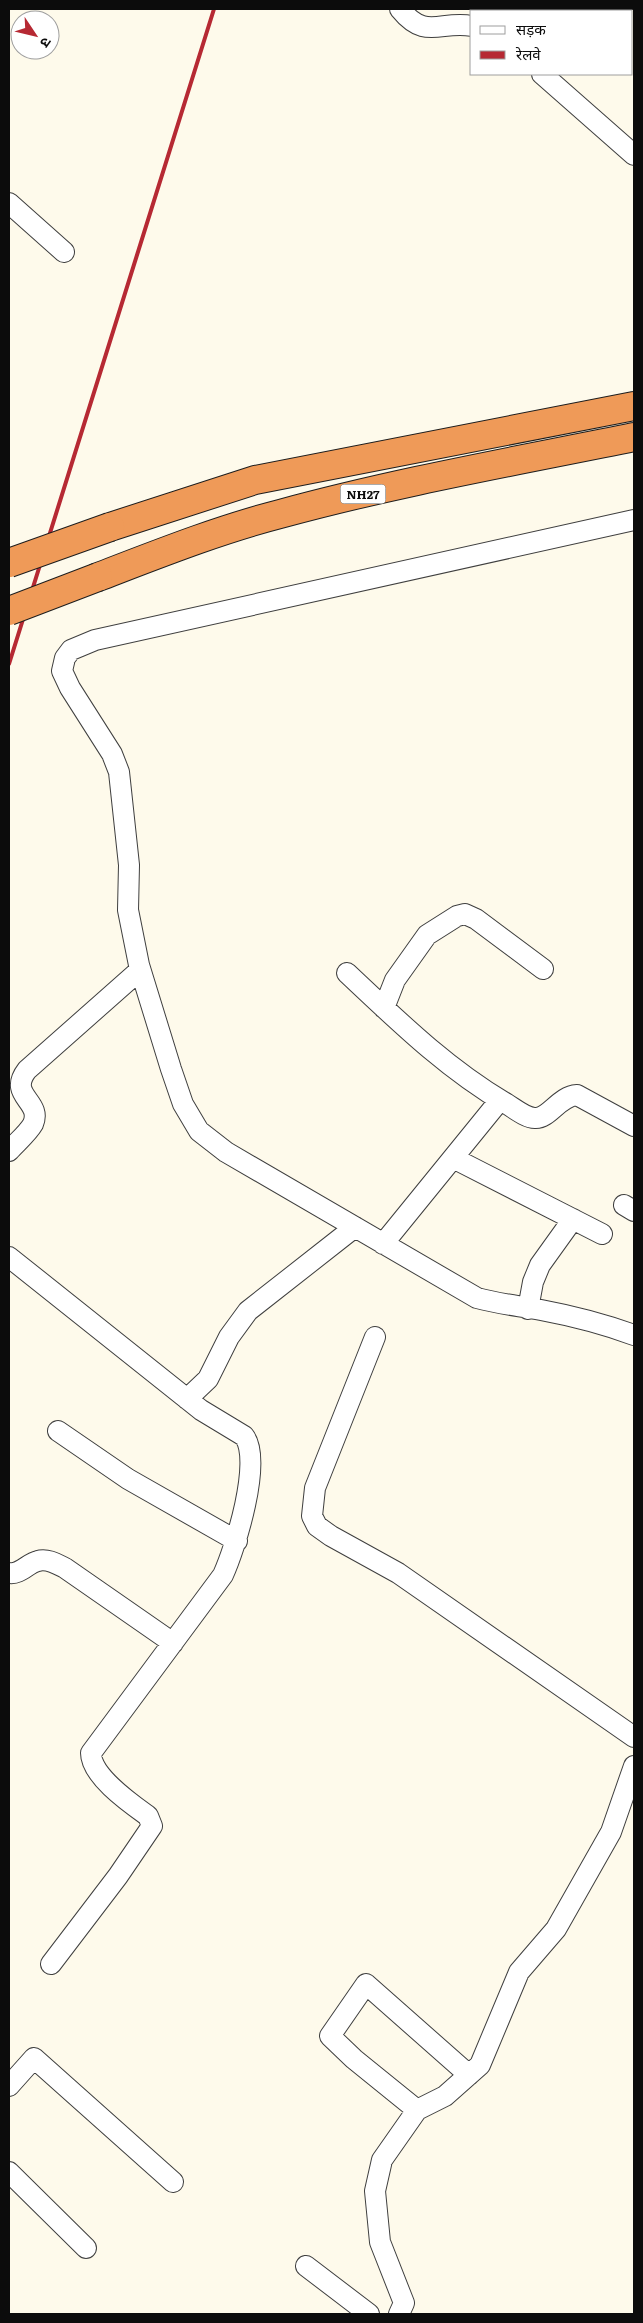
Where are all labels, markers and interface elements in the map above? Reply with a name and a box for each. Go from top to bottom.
north arrow [10,10,60,60]
legend [470,10,633,75]
text: सड़क [516,17,546,40]
text: उ [35,34,57,53]
text: रेलवे [515,42,541,65]
road number: NH27 [340,484,386,504]

